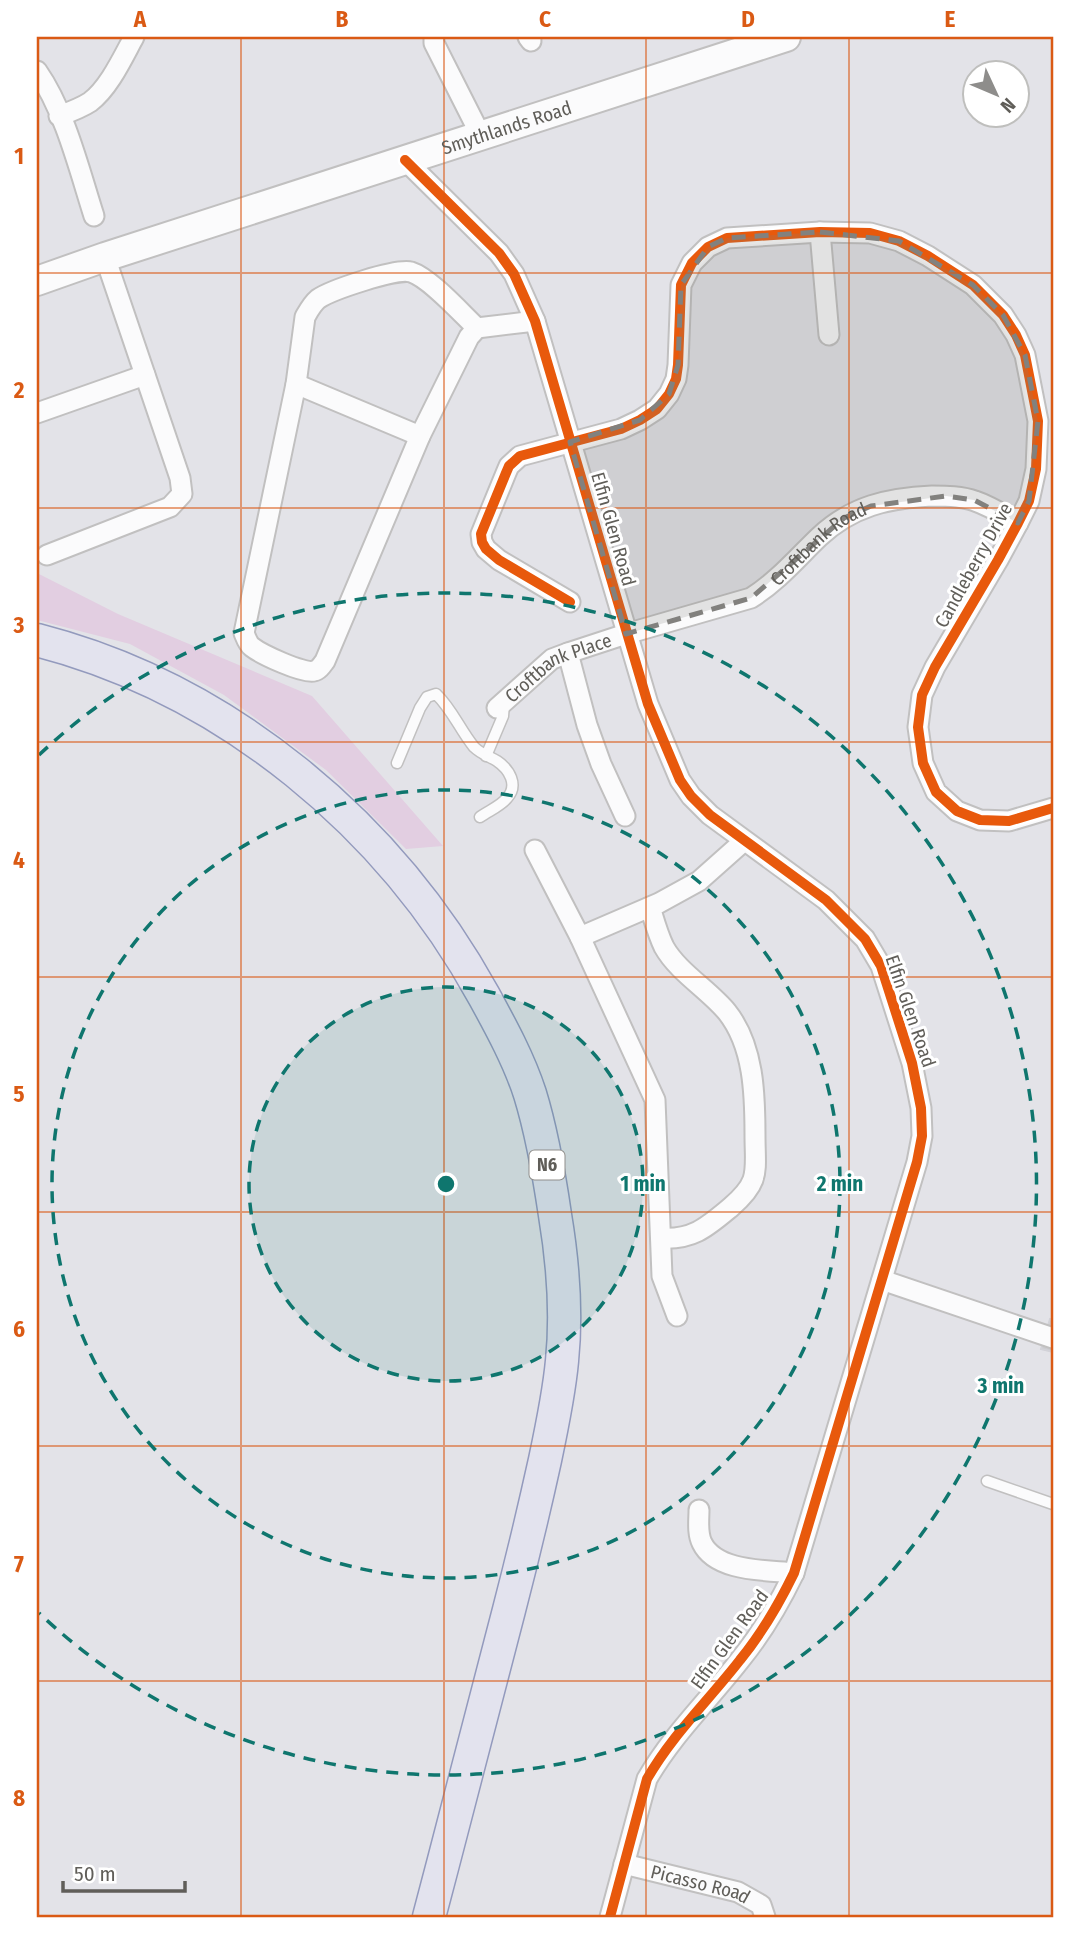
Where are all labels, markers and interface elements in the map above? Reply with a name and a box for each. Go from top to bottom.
text: A [133,5,147,33]
text: B [336,5,349,33]
text: C [539,5,551,33]
text: D [741,5,755,33]
text: E [945,5,956,33]
north arrow [960,60,1030,130]
text: N [996,93,1020,118]
street label: Smythlands Road [439,96,574,159]
text: 1 [14,142,24,170]
text: 2 [13,376,25,404]
street label: Elfin Glen Road [586,470,641,589]
street label: Croftbank Road [766,497,870,591]
street label: Candleberry Drive [930,499,1017,632]
text: 3 [13,611,25,639]
street label: Croftbank Place [500,629,614,707]
text: 4 [13,846,25,874]
street label: Elfin Glen Road [881,952,940,1070]
text: 5 [13,1080,25,1108]
road number: N6 [530,1150,564,1180]
text: 1 min [620,1171,666,1197]
text: 2 min [816,1171,863,1197]
centre of rings [434,1172,458,1196]
text: 6 [13,1315,25,1343]
text: 3 min [977,1373,1024,1399]
text: 7 [14,1550,24,1578]
street label: Elfin Glen Road [686,1585,773,1693]
text: 8 [13,1784,25,1812]
scale bar [63,1849,186,1893]
street label: Picasso Road [648,1860,754,1909]
text: 50 m [74,1861,116,1887]

